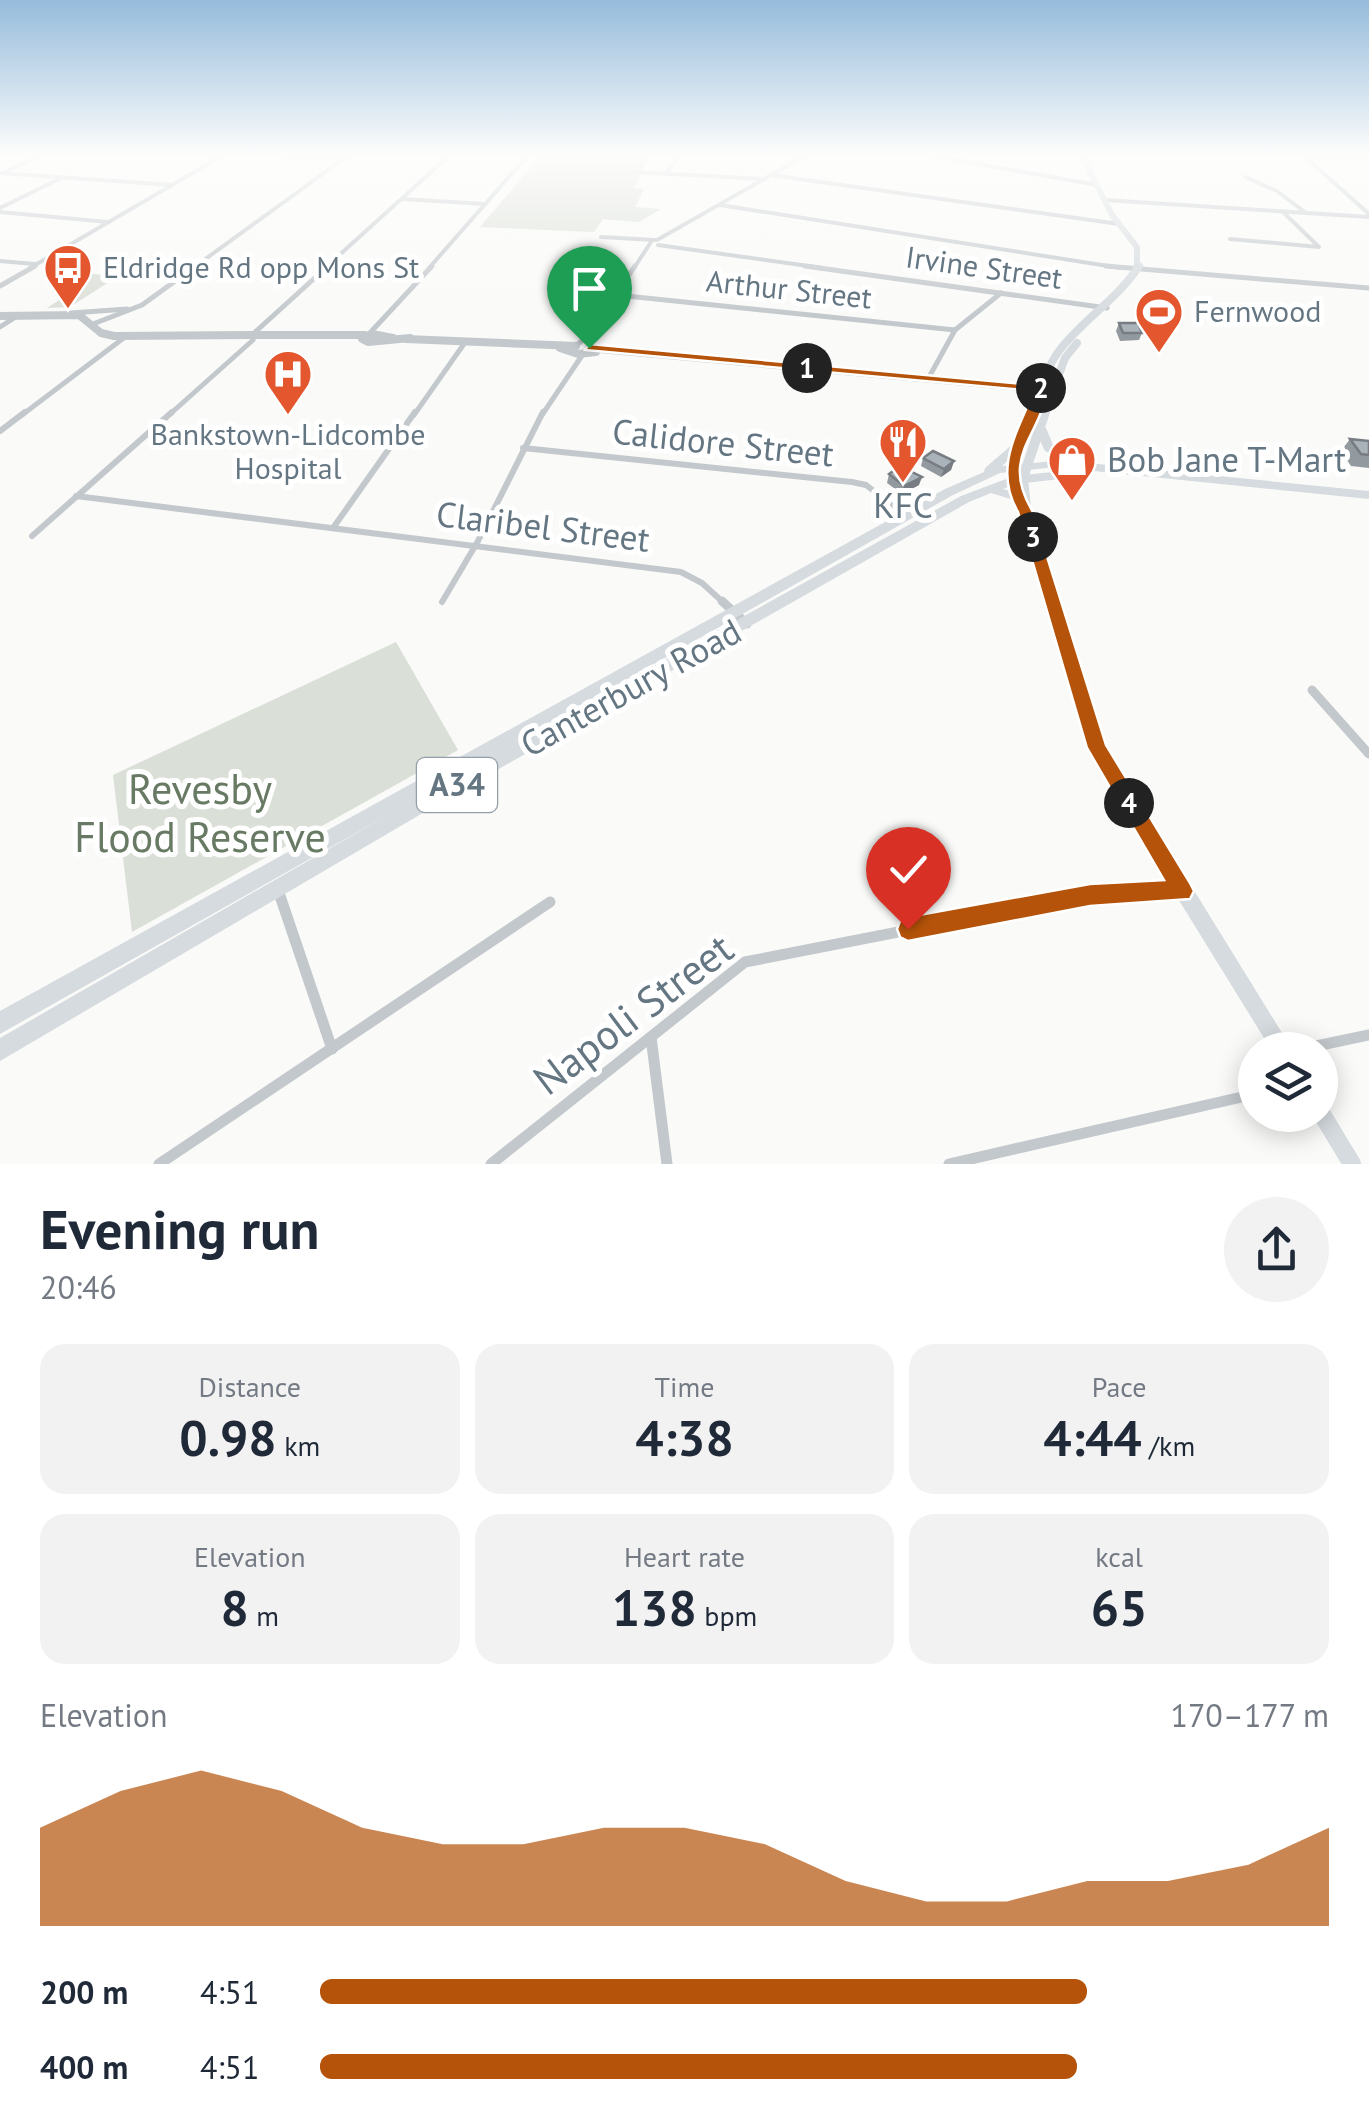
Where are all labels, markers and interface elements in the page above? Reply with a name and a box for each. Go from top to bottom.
street label: Irvine Street [903,236,1065,297]
bus stop icon: Eldridge Rd opp Mons St [42,242,94,310]
pin [547,246,632,349]
place label: Eldridge Rd opp Mons St [103,247,419,286]
street label: Arthur Street [704,260,874,317]
icon: arrive [562,261,617,316]
sports icon: Fernwood [1133,286,1185,354]
place label: Fernwood [1194,291,1321,330]
pin: 1 [782,343,832,393]
hospital icon: Bankstown-Lidcombe Hospital [262,348,314,416]
text: 1 [799,349,815,386]
pin: 2 [1016,363,1066,413]
text: 2 [1033,369,1049,406]
street label: Calidore Street [610,408,836,477]
place label: Bankstown-Lidcombe Hospital [150,414,426,487]
restaurant icon: KFC [877,416,929,484]
shop icon: Bob Jane T-Mart [1046,434,1098,502]
place label: Bob Jane T-Mart [1107,436,1346,482]
place label: KFC [873,482,933,528]
street label: Claribel Street [434,490,652,562]
pin: 3 [1008,512,1058,562]
text: 3 [1025,518,1041,555]
street label: Canterbury Road [512,608,749,767]
road number: A34 [417,758,497,812]
park label: Revesby Flood Reserve [74,761,326,864]
pin: 4 [1104,778,1154,828]
text: 4 [1121,784,1137,821]
pin [866,827,951,930]
icon: check [881,842,936,897]
street label: Napoli Street [522,921,744,1107]
map controls [1238,1032,1338,1132]
button: layers [1238,1032,1338,1132]
text: Evening run [40,1193,320,1264]
button: share [1224,1197,1329,1302]
text: 20:46 [40,1266,117,1308]
text: Distance [199,1368,301,1405]
text: Time [654,1368,715,1405]
text: Pace [1092,1368,1147,1405]
text: 0.98 [179,1405,277,1470]
text: 4:38 [635,1405,734,1470]
text: 4:44 [1043,1405,1142,1470]
text: km [277,1427,320,1464]
text: /km [1142,1427,1195,1464]
text: Elevation [194,1538,306,1575]
text: Heart rate [624,1538,745,1575]
text: kcal [1095,1538,1143,1575]
text: 8 [221,1575,249,1640]
text: 138 [612,1575,697,1640]
text: 65 [1091,1575,1148,1640]
text: m [249,1597,279,1634]
text: bpm [697,1597,757,1634]
text: Elevation [40,1694,167,1736]
text: 170–177 m [1170,1694,1329,1736]
text: 200 m [40,1971,128,2013]
text: 4:51 [200,1971,259,2013]
text: 400 m [40,2046,128,2088]
text: 4:51 [200,2046,259,2088]

